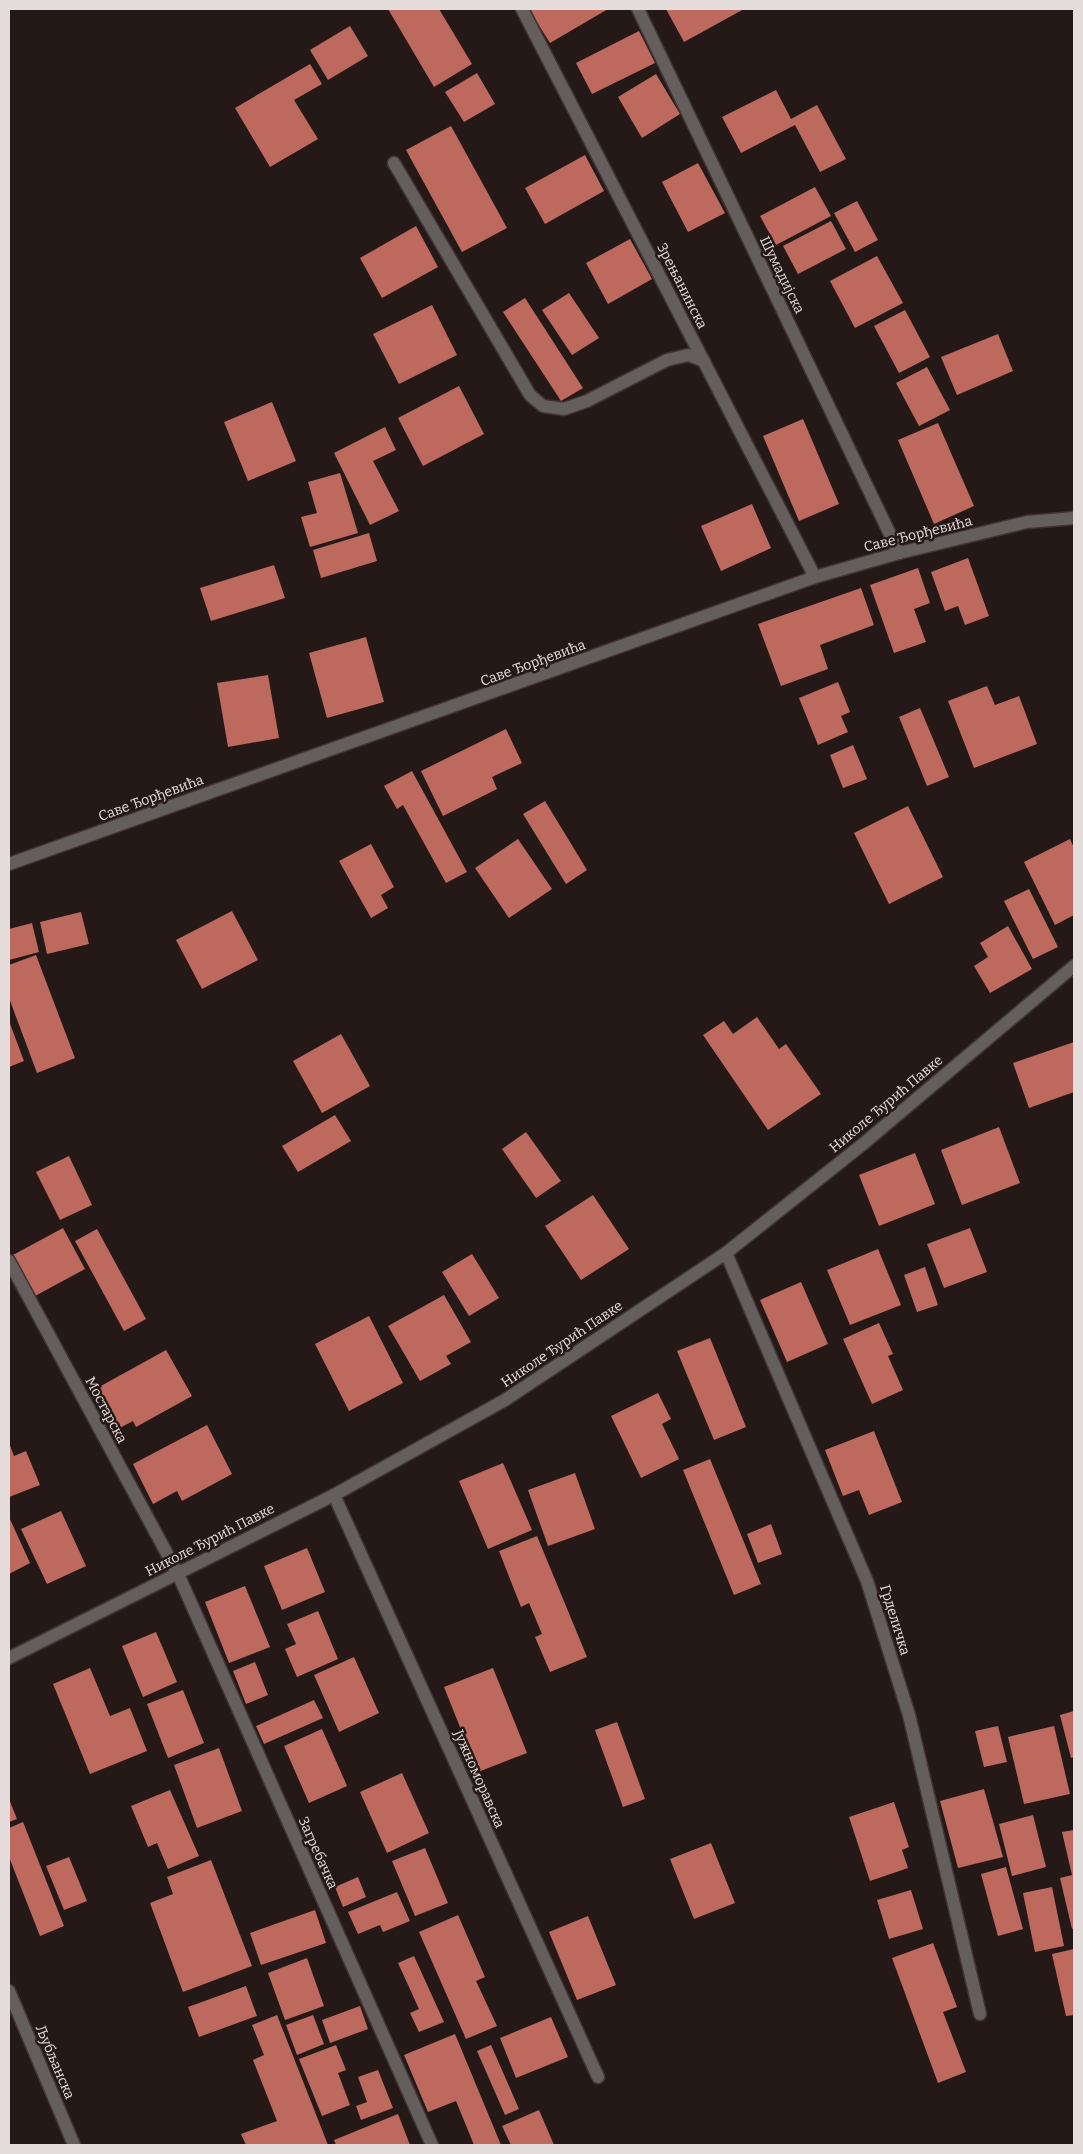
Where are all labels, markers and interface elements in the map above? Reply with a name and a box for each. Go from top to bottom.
street label: Шумадијска [756,234,808,317]
street label: Зрењанинска [653,240,711,332]
street label: Саве Ђорђевића [862,512,974,556]
street label: Саве Ђорђевића [478,636,588,690]
street label: Саве Ђорђевића [96,771,206,825]
street label: Николе Ђурић Павке [826,1052,946,1156]
street label: Николе Ђурић Павке [498,1297,626,1391]
street label: Мостарска [81,1374,131,1446]
street label: Николе Ђурић Павке [143,1500,277,1580]
street label: Грделичка [876,1583,914,1658]
street label: Јужноморавска [449,1726,508,1831]
street label: Загребачка [295,1814,342,1892]
street label: Љубљанска [32,2022,78,2102]

